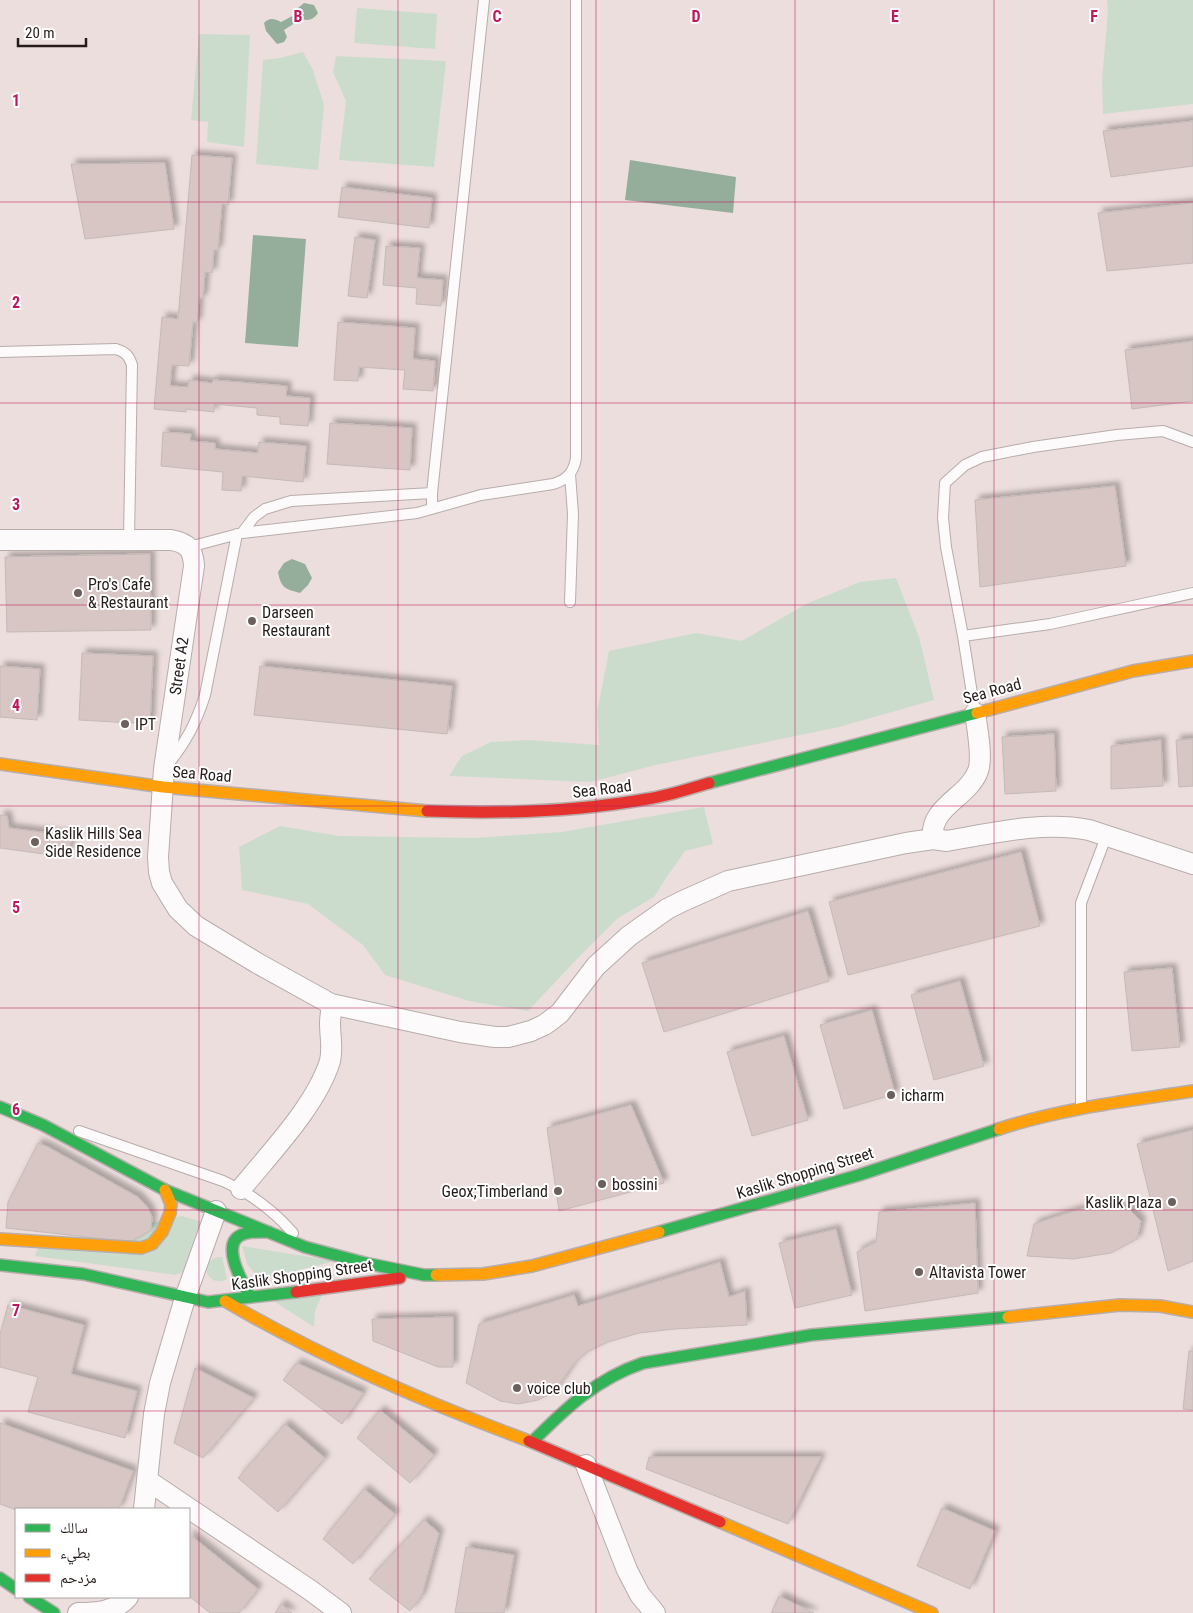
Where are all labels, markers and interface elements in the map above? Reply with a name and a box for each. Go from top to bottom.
text: B [294,7,303,26]
text: C [492,7,502,26]
text: D [691,7,701,26]
text: E [891,7,899,26]
text: F [1090,7,1098,26]
scale bar [18,15,85,47]
text: 20 m [25,24,55,42]
text: 1 [12,91,20,110]
text: 2 [12,293,20,312]
text: 3 [12,495,20,514]
place label: Pro's Cafe & Restaurant [88,575,169,612]
marker: Pro's Cafe & Restaurant [72,587,84,599]
place label: Darseen Restaurant [262,603,330,640]
marker: Darseen Restaurant [246,615,258,627]
street label: Street A2 [166,636,192,696]
street label: Sea Road [961,674,1023,708]
text: 4 [12,696,20,715]
place label: IPT [135,715,156,734]
marker: IPT [119,718,131,730]
street label: Sea Road [172,762,232,786]
street label: Sea Road [571,776,633,802]
place label: Kaslik Hills Sea Side Residence [45,824,142,861]
marker: Kaslik Hills Sea Side Residence [29,836,41,848]
text: 5 [12,898,20,917]
place label: icharm [901,1086,944,1105]
marker: icharm [885,1089,897,1101]
text: 6 [12,1100,20,1119]
street label: Kaslik Shopping Street [734,1143,876,1203]
place label: bossini [612,1175,658,1194]
marker: bossini [596,1178,608,1190]
place label: Geox;Timberland [442,1182,548,1201]
marker: Geox;Timberland [552,1185,564,1197]
place label: Kaslik Plaza [1085,1193,1162,1212]
marker: Kaslik Plaza [1166,1196,1178,1208]
street label: Kaslik Shopping Street [230,1256,374,1294]
place label: Altavista Tower [929,1263,1026,1282]
marker: Altavista Tower [913,1266,925,1278]
text: 7 [12,1301,20,1320]
place label: voice club [527,1379,591,1398]
marker: voice club [511,1382,523,1394]
legend [15,1508,190,1598]
text: سالك [60,1519,88,1537]
text: بطيء [60,1544,90,1565]
text: مزدحم [60,1569,97,1588]

